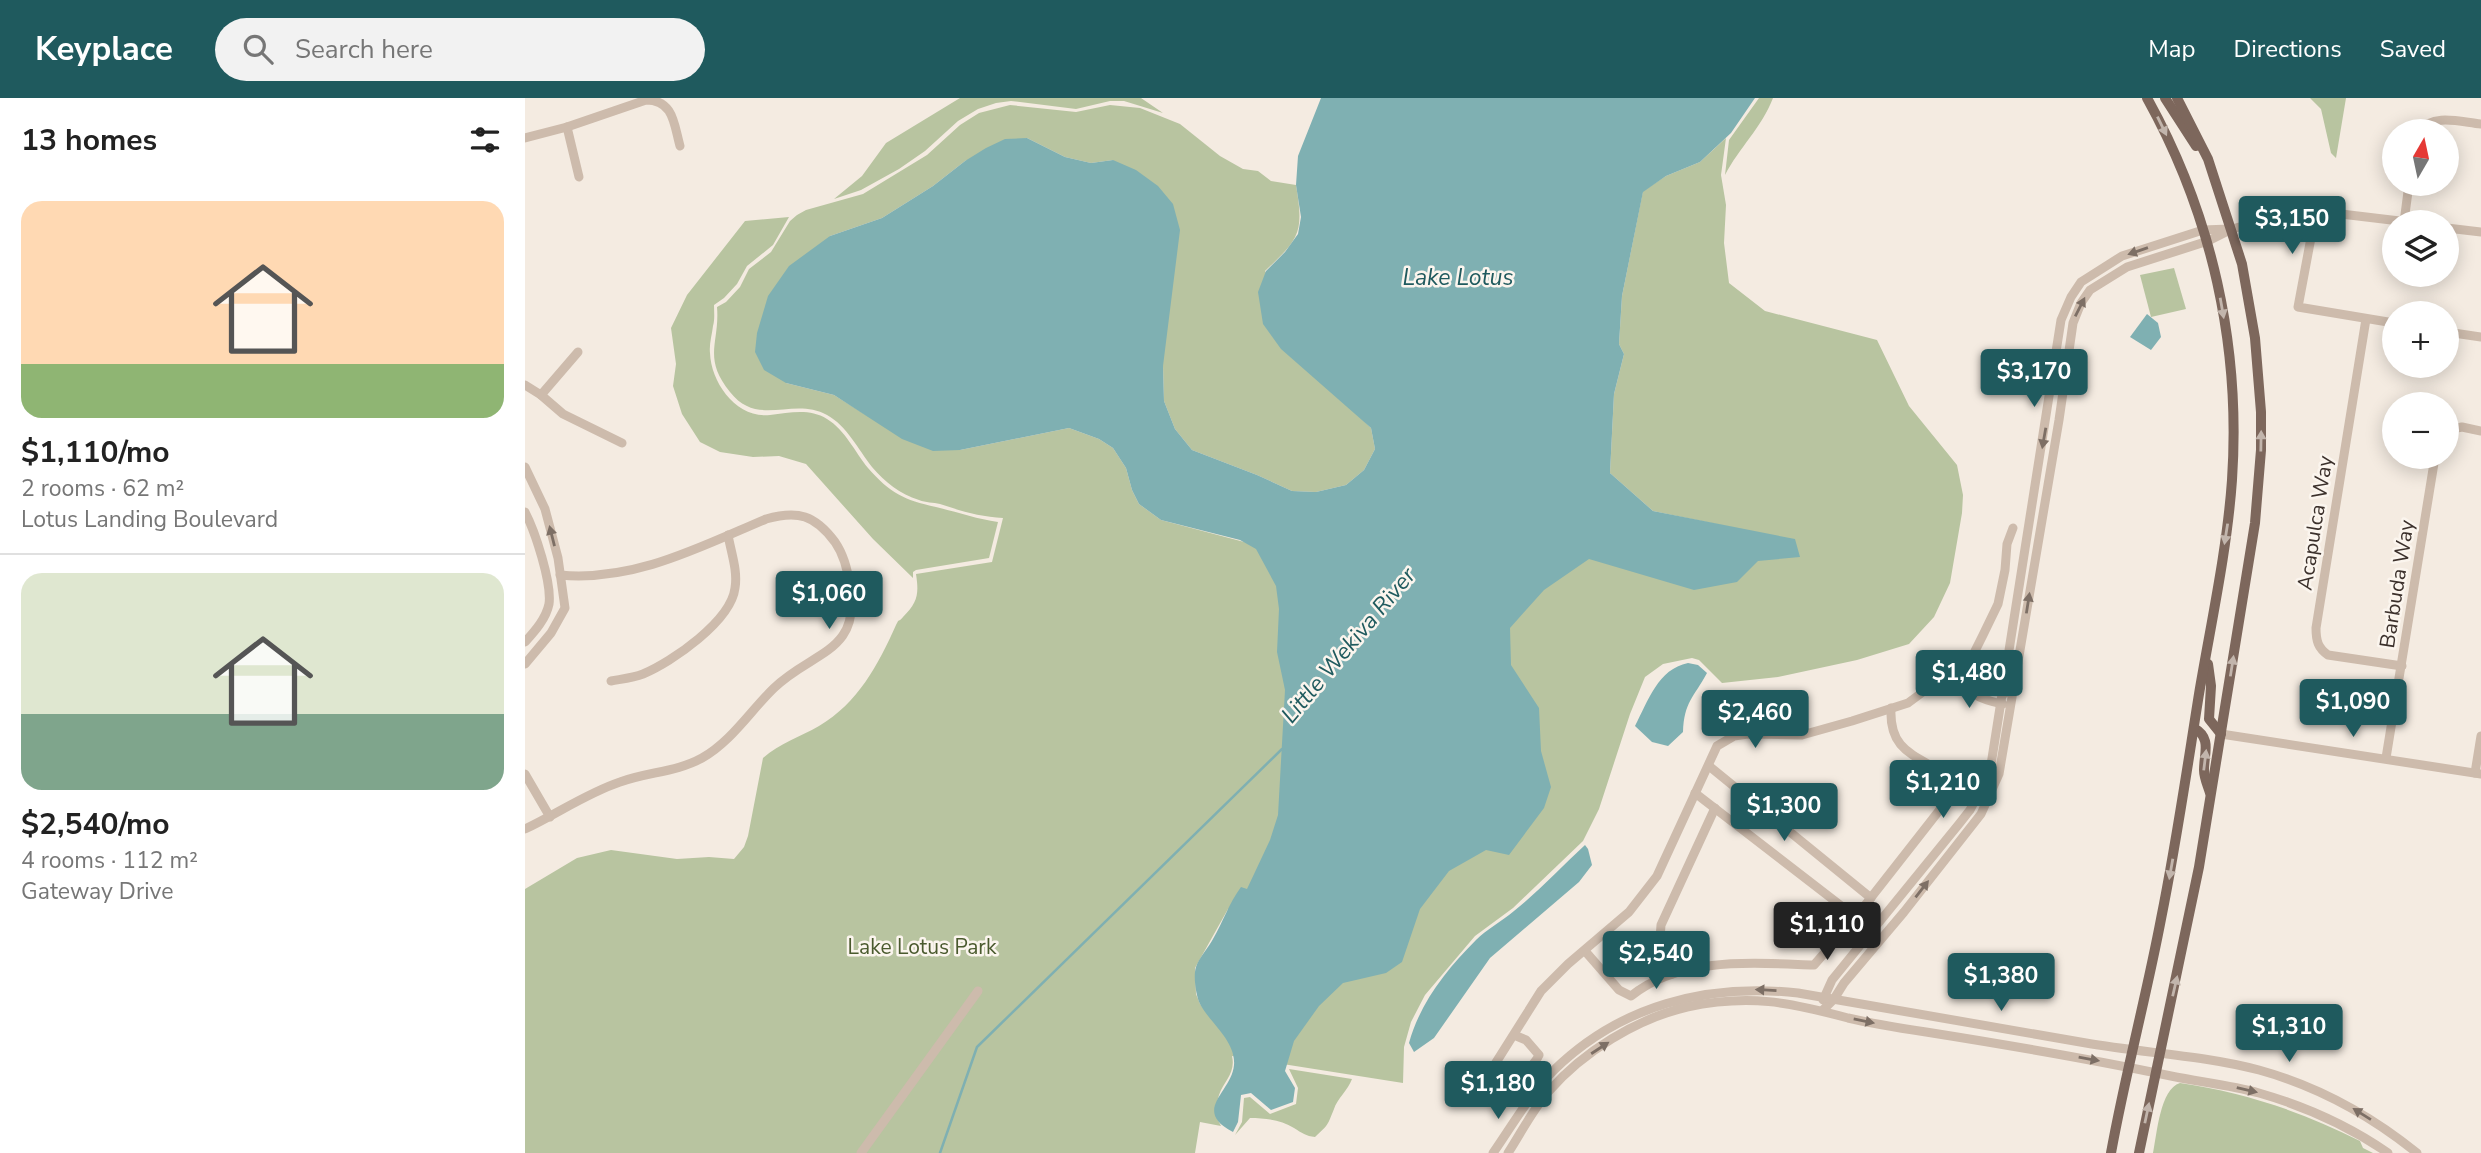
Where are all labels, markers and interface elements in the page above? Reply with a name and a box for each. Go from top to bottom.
search box [215,18,705,81]
text: Keyplace [35,27,173,72]
icon: search [239,30,277,68]
text: Search here [295,32,433,67]
text: Map [2148,33,2195,65]
text: Directions [2233,33,2342,65]
text: Saved [2380,33,2446,65]
one-way arrow [2156,116,2167,136]
north arrow [2382,119,2459,196]
map controls [2382,119,2459,469]
text: 13 homes [21,120,157,161]
icon: filters [466,121,504,159]
pin: $3,150 [2235,197,2349,256]
text: $3,150 [2255,203,2329,234]
button: layers [2382,210,2459,287]
icon: home [200,246,326,372]
one-way arrow [2128,246,2149,257]
water label: Lake Lotus [1402,262,1514,293]
one-way arrow [2074,297,2086,317]
one-way arrow [2217,297,2228,319]
button: + [2382,301,2459,378]
pin: $3,170 [1977,350,2091,409]
text: $3,170 [1997,356,2071,387]
button: − [2382,392,2459,469]
one-way arrow [2038,427,2049,449]
one-way arrow [2255,430,2267,452]
text: $1,110/mo [21,432,170,473]
street label: Acapulca Way [2291,453,2339,592]
text: 2 rooms · 62 m² [21,473,184,504]
text: Lotus Landing Boulevard [21,504,278,535]
street label: Barbuda Way [2373,518,2421,650]
one-way arrow [2220,523,2231,545]
one-way arrow [546,525,557,547]
water label: Little Wekiva River [1274,560,1423,730]
pin: $1,060 [772,572,886,631]
text: $1,060 [792,578,866,609]
one-way arrow [2023,592,2034,614]
icon: home [200,618,326,744]
pin: $1,480 [1912,650,2026,710]
one-way arrow [2227,655,2238,677]
text: $1,480 [1932,657,2006,688]
pin: $1,090 [2296,680,2410,739]
text: $1,090 [2316,686,2390,717]
pin: $2,460 [1698,690,1812,750]
text: $2,460 [1718,697,1792,728]
one-way arrow [2200,749,2211,771]
pin: $1,210 [1886,760,2000,820]
text: $1,210 [1906,767,1980,798]
pin: $1,300 [1727,784,1841,843]
text: $1,300 [1747,790,1821,821]
text: $2,540/mo [21,804,170,845]
text: 4 rooms · 112 m² [21,845,198,876]
one-way arrow [2165,858,2176,880]
text: Gateway Drive [21,876,173,907]
one-way arrow [1915,880,1930,898]
pin: $1,110 [1770,902,1884,962]
text: $1,110 [1790,909,1864,940]
pin: $2,540 [1599,932,1713,991]
park label: Lake Lotus Park [848,933,997,961]
text: $2,540 [1619,938,1693,969]
pin: $1,380 [1944,954,2058,1013]
text: $1,380 [1964,960,2038,991]
one-way arrow [2169,975,2180,997]
one-way arrow [1755,984,1777,995]
pin: $1,310 [2232,1004,2346,1064]
text: $1,310 [2252,1011,2326,1042]
one-way arrow [1853,1016,1875,1027]
one-way arrow [1590,1041,1610,1054]
one-way arrow [2078,1054,2100,1065]
pin: $1,180 [1441,1062,1555,1121]
text: $1,180 [1461,1068,1535,1099]
one-way arrow [2236,1085,2258,1096]
one-way arrow [2142,1102,2153,1124]
one-way arrow [2352,1107,2371,1120]

